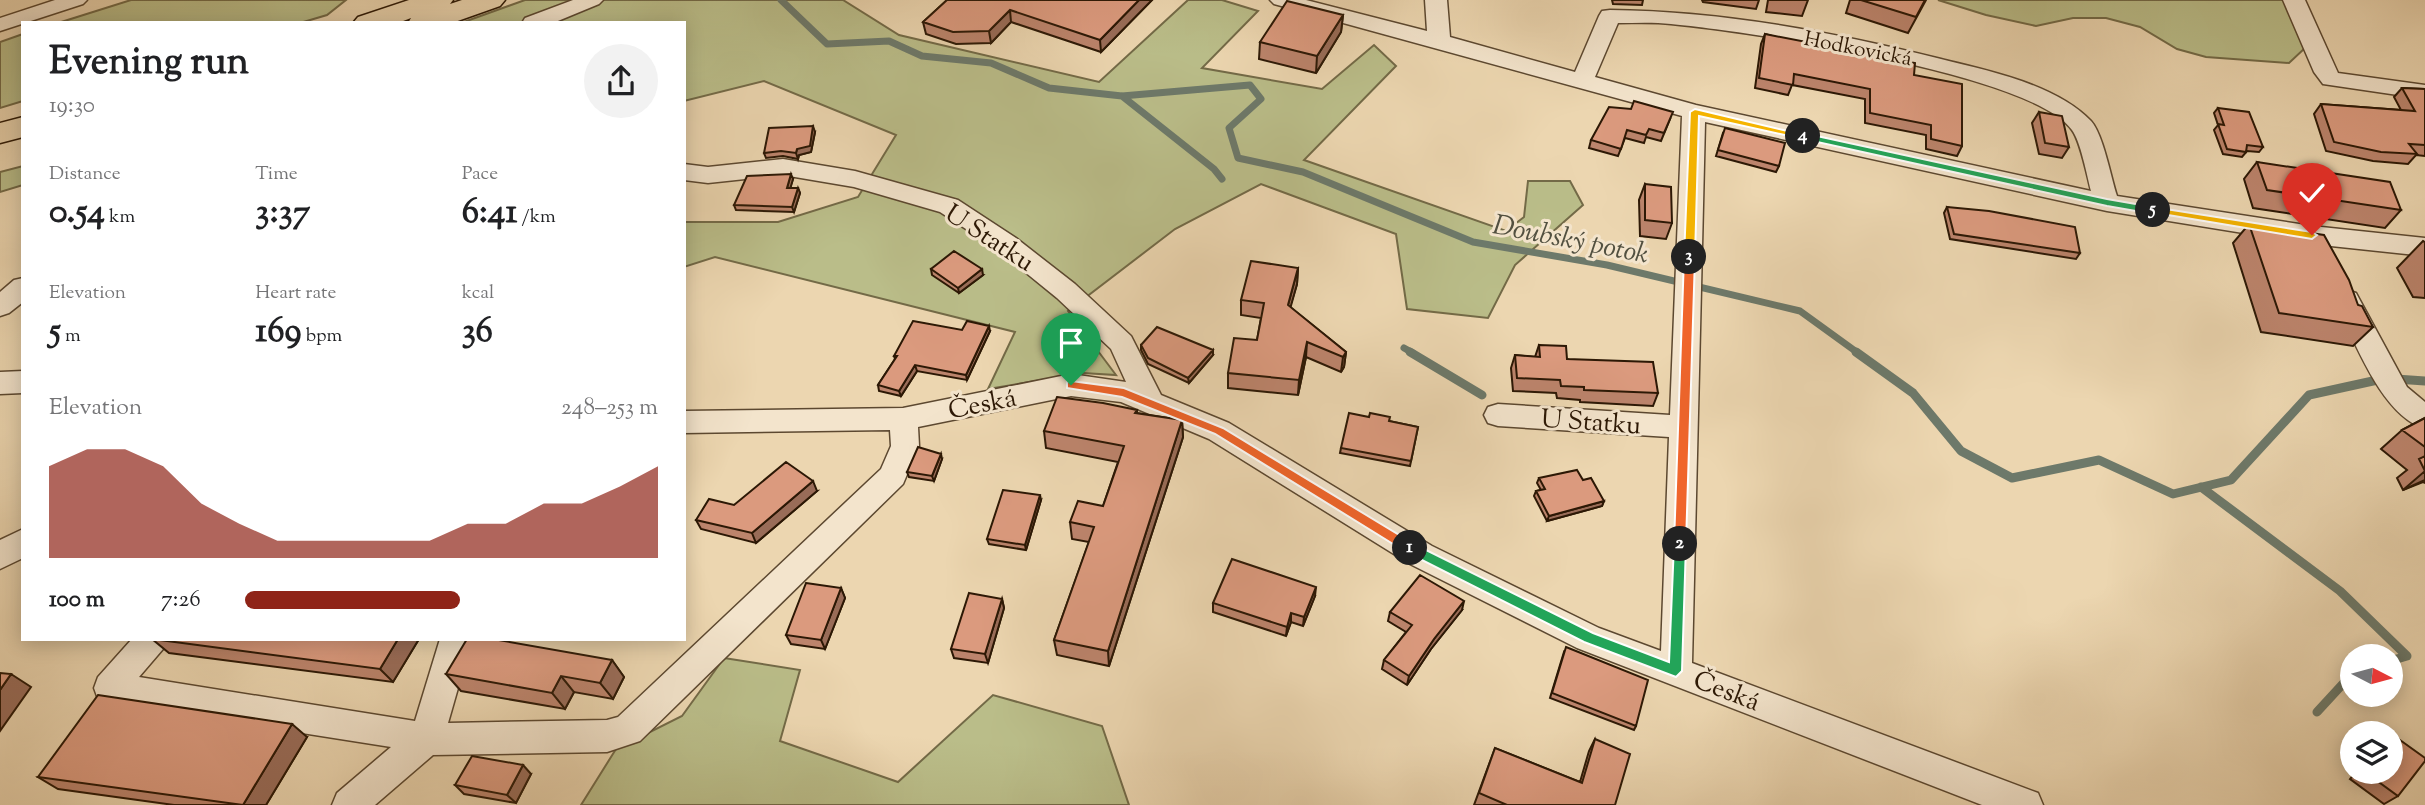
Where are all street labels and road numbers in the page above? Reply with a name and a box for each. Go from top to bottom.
street label: Hodkovická [1801,25,1915,75]
street label: U Statku [936,196,1041,282]
street label: Česká [945,381,1020,430]
street label: U Statku [1539,402,1642,445]
street label: Česká [1687,663,1765,722]

